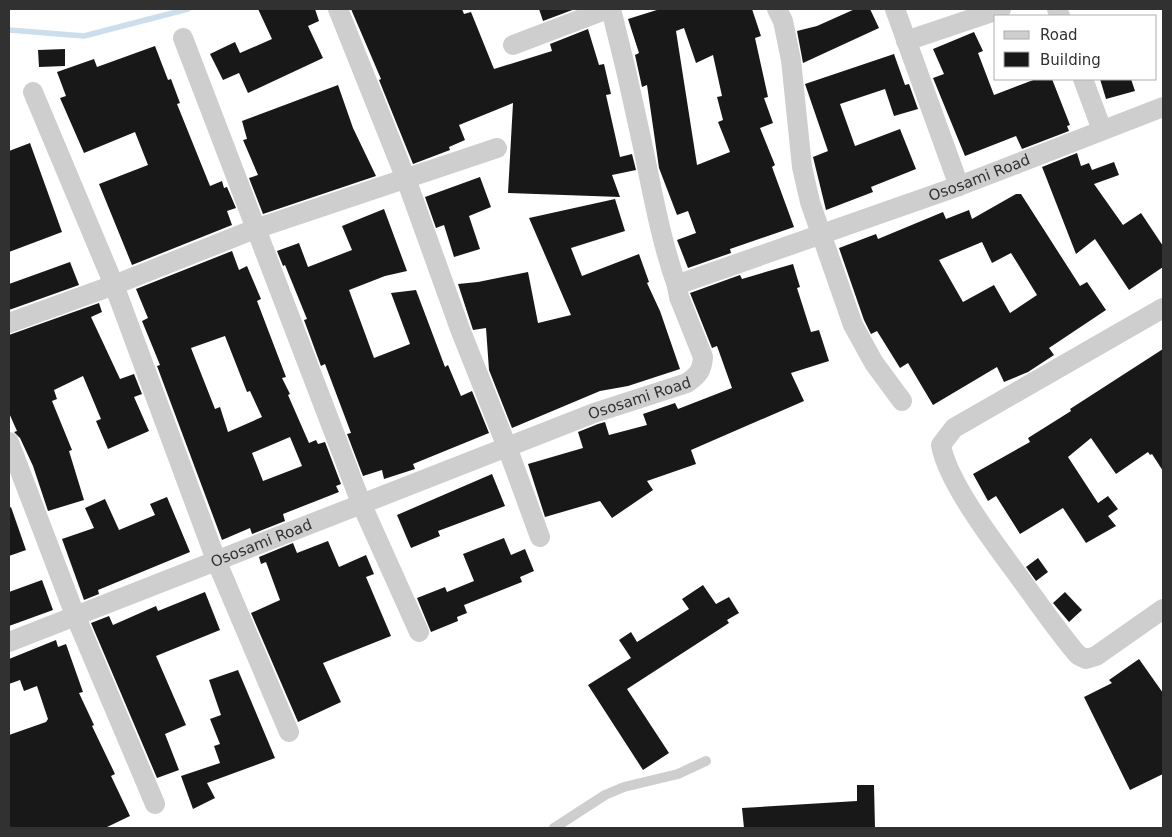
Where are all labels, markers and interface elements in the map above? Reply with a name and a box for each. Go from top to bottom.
legend [994,15,1157,80]
text: Road [1040,26,1078,44]
text: Building [1040,51,1101,69]
street label: Ososami Road [926,150,1033,205]
street label: Ososami Road [586,373,693,423]
street label: Ososami Road [208,515,315,571]

